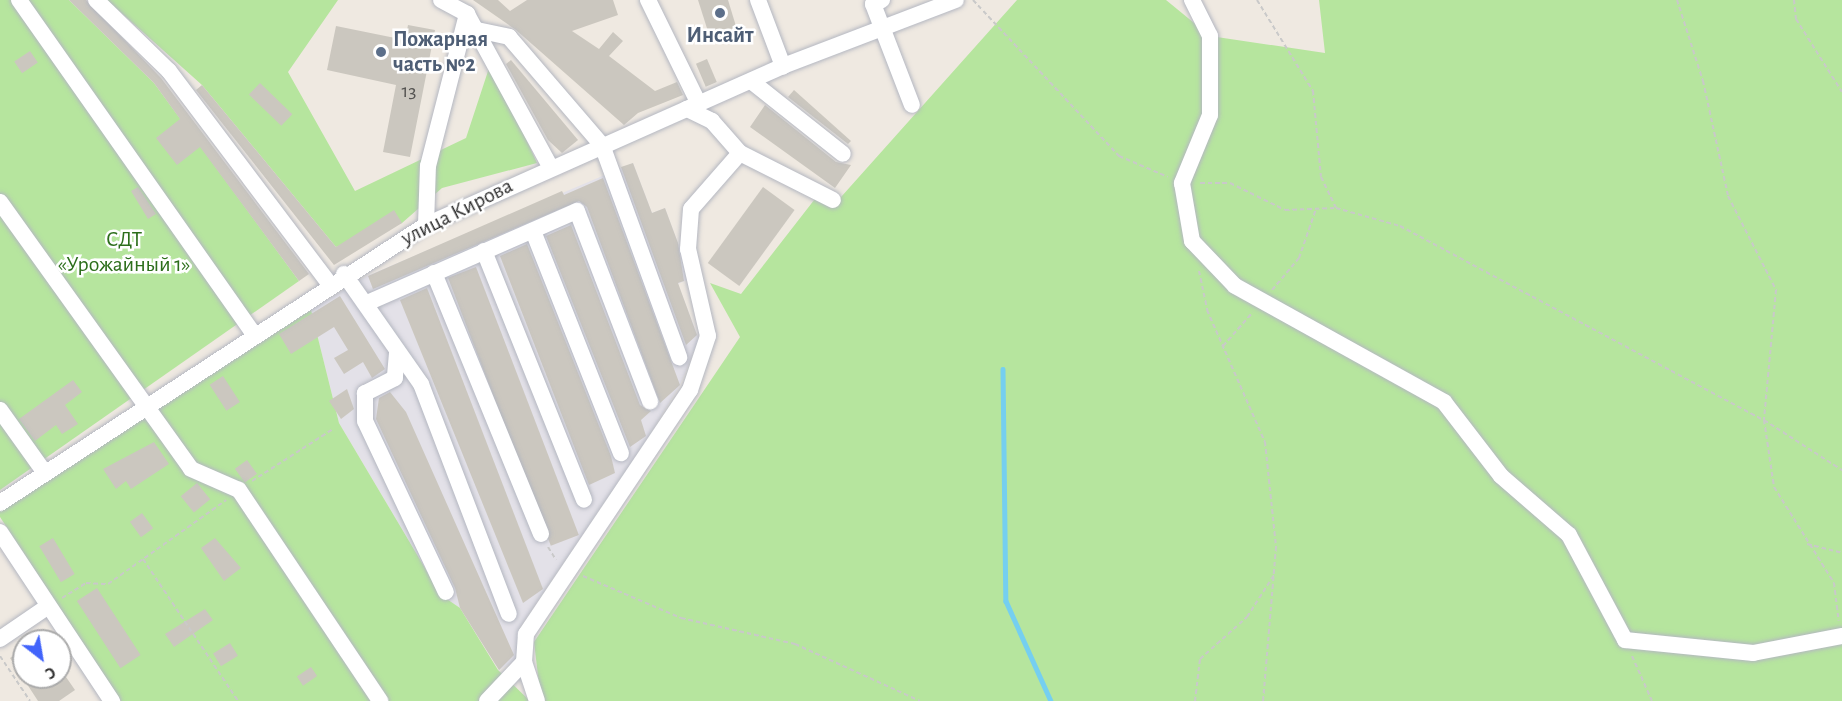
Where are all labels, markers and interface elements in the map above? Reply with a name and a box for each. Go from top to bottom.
marker: Инсайт [713,6,727,20]
place label: Инсайт [686,23,754,49]
place label: Пожарная часть №2 [393,26,488,78]
marker: Пожарная часть №2 [374,45,388,59]
house number: 13 [401,79,417,103]
street label: улица Кирова [397,173,517,251]
park label: СДТ «Урожайный 1» [58,226,190,278]
north arrow [12,629,72,689]
text: С [42,664,58,682]

